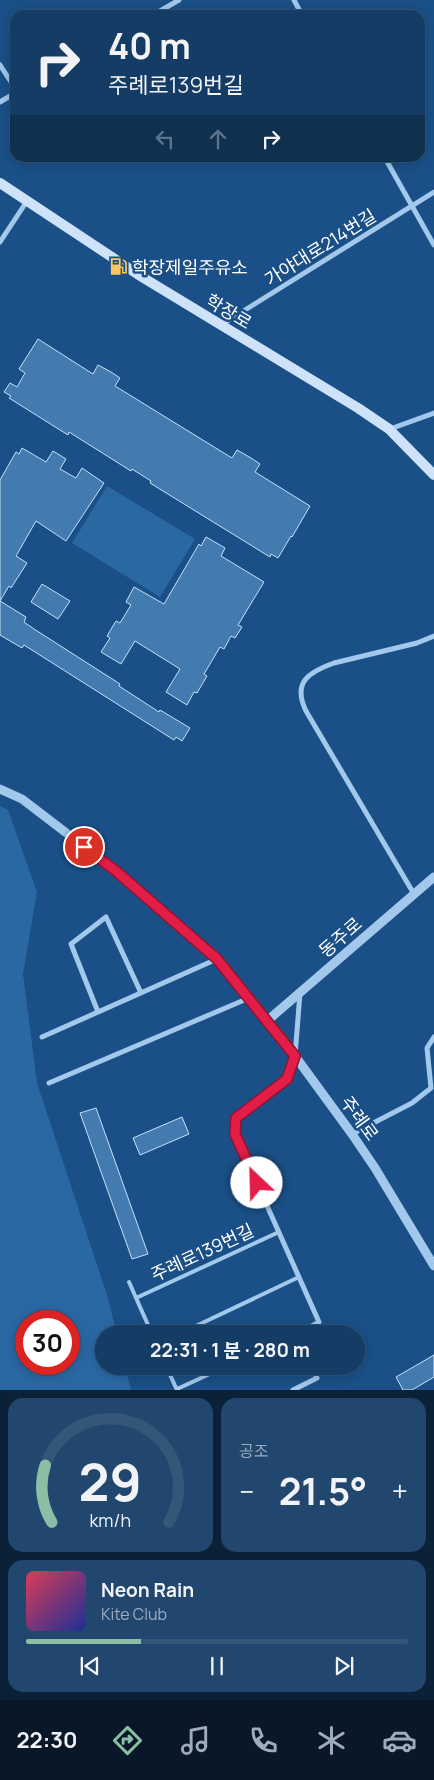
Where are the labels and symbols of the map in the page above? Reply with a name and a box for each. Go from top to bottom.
street label: 가야대로214번길 [260,203,380,291]
place label: 학장제일주유소 [132,255,248,279]
fuel station icon: 학장제일주유소 [108,257,128,277]
street label: 학장로 [202,288,256,334]
pin [63,826,105,868]
street label: 동주로 [313,912,367,962]
street label: 주례로 [336,1091,384,1145]
position arrow [230,1156,282,1208]
street label: 주례로139번길 [147,1218,257,1286]
speed limit sign: 30 [15,1310,80,1375]

